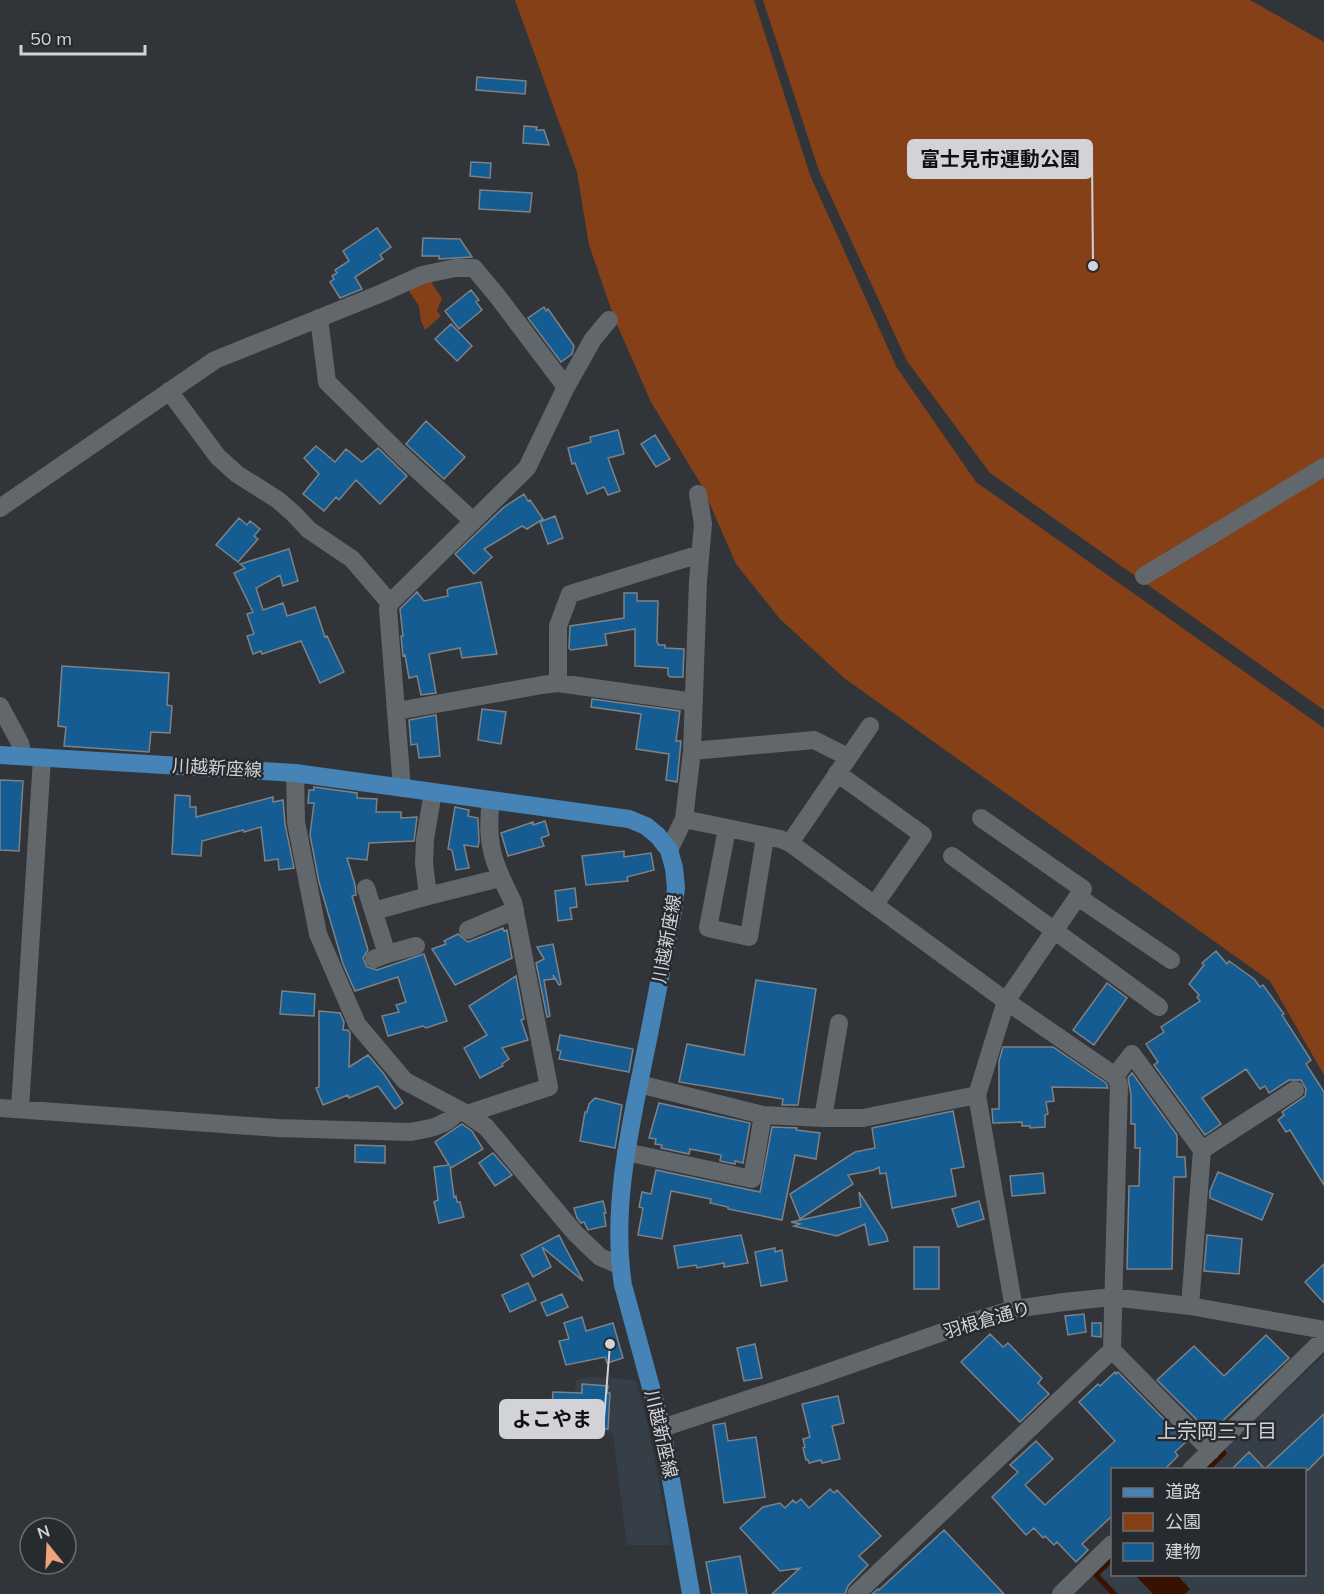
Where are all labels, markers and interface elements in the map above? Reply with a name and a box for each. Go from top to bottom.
scale bar [21,18,146,56]
text: 50 m [30,27,72,50]
callout: 富士見市運動公園 [908,140,1092,178]
text: 富士見市運動公園 [920,146,1080,171]
street label: 川越新座線 [171,754,263,781]
street label: 川越新座線 [647,893,686,985]
street label: 羽根倉通り [940,1296,1033,1343]
street label: 川越新座線 [640,1387,683,1480]
callout: よこやま [500,1400,604,1438]
text: よこやま [512,1406,592,1431]
district label: 上宗岡三丁目 [1157,1418,1277,1443]
legend [1111,1468,1306,1576]
text: 道路 [1165,1480,1201,1503]
text: 公園 [1165,1510,1201,1533]
north arrow [18,1516,78,1576]
text: N [35,1520,52,1543]
text: 建物 [1165,1540,1201,1563]

